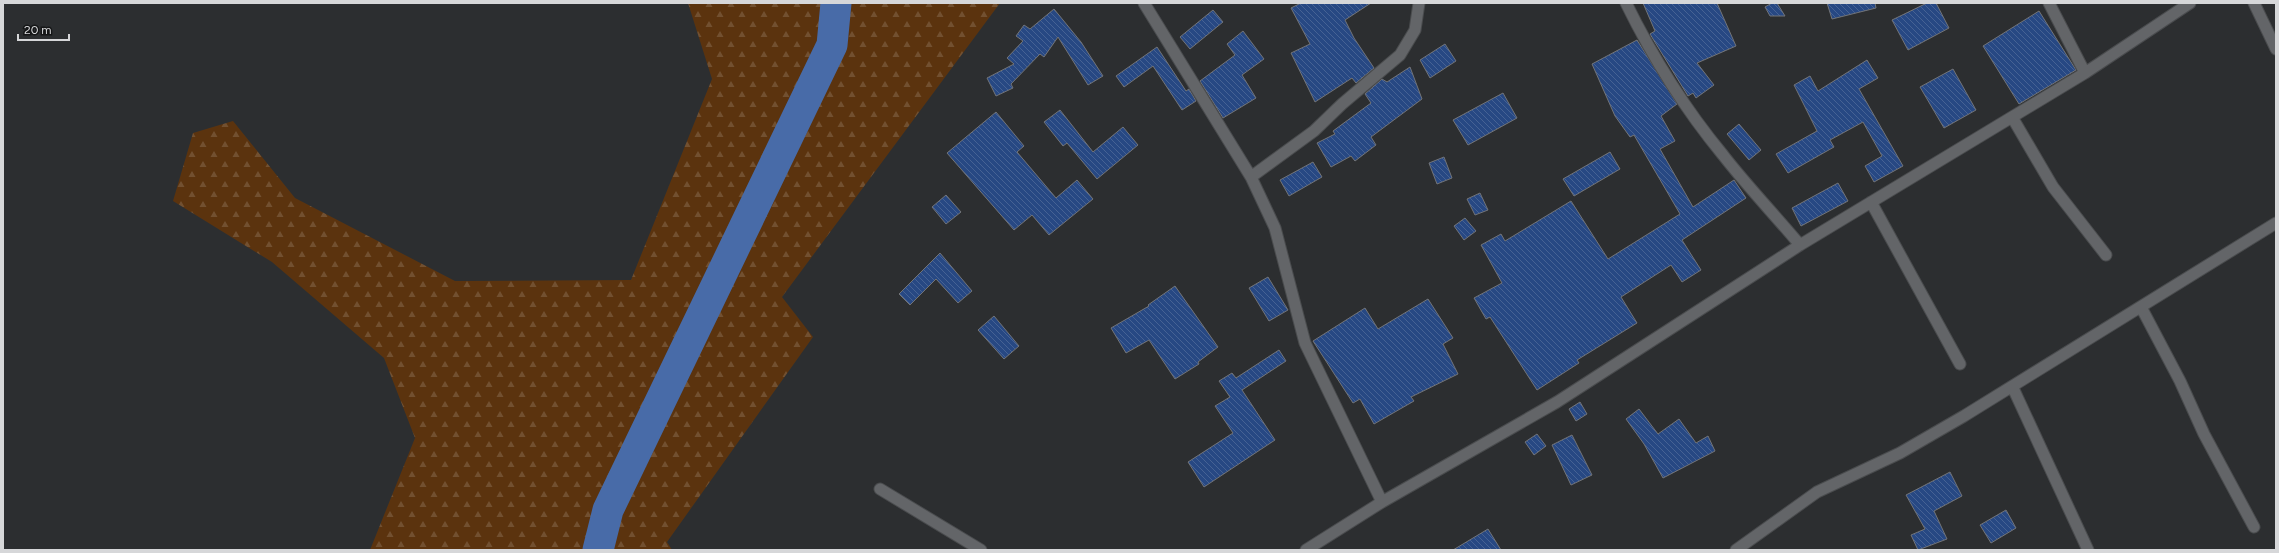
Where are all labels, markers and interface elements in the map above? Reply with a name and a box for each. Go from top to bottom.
scale bar [18,16,69,42]
text: 20 m [24,23,52,37]

